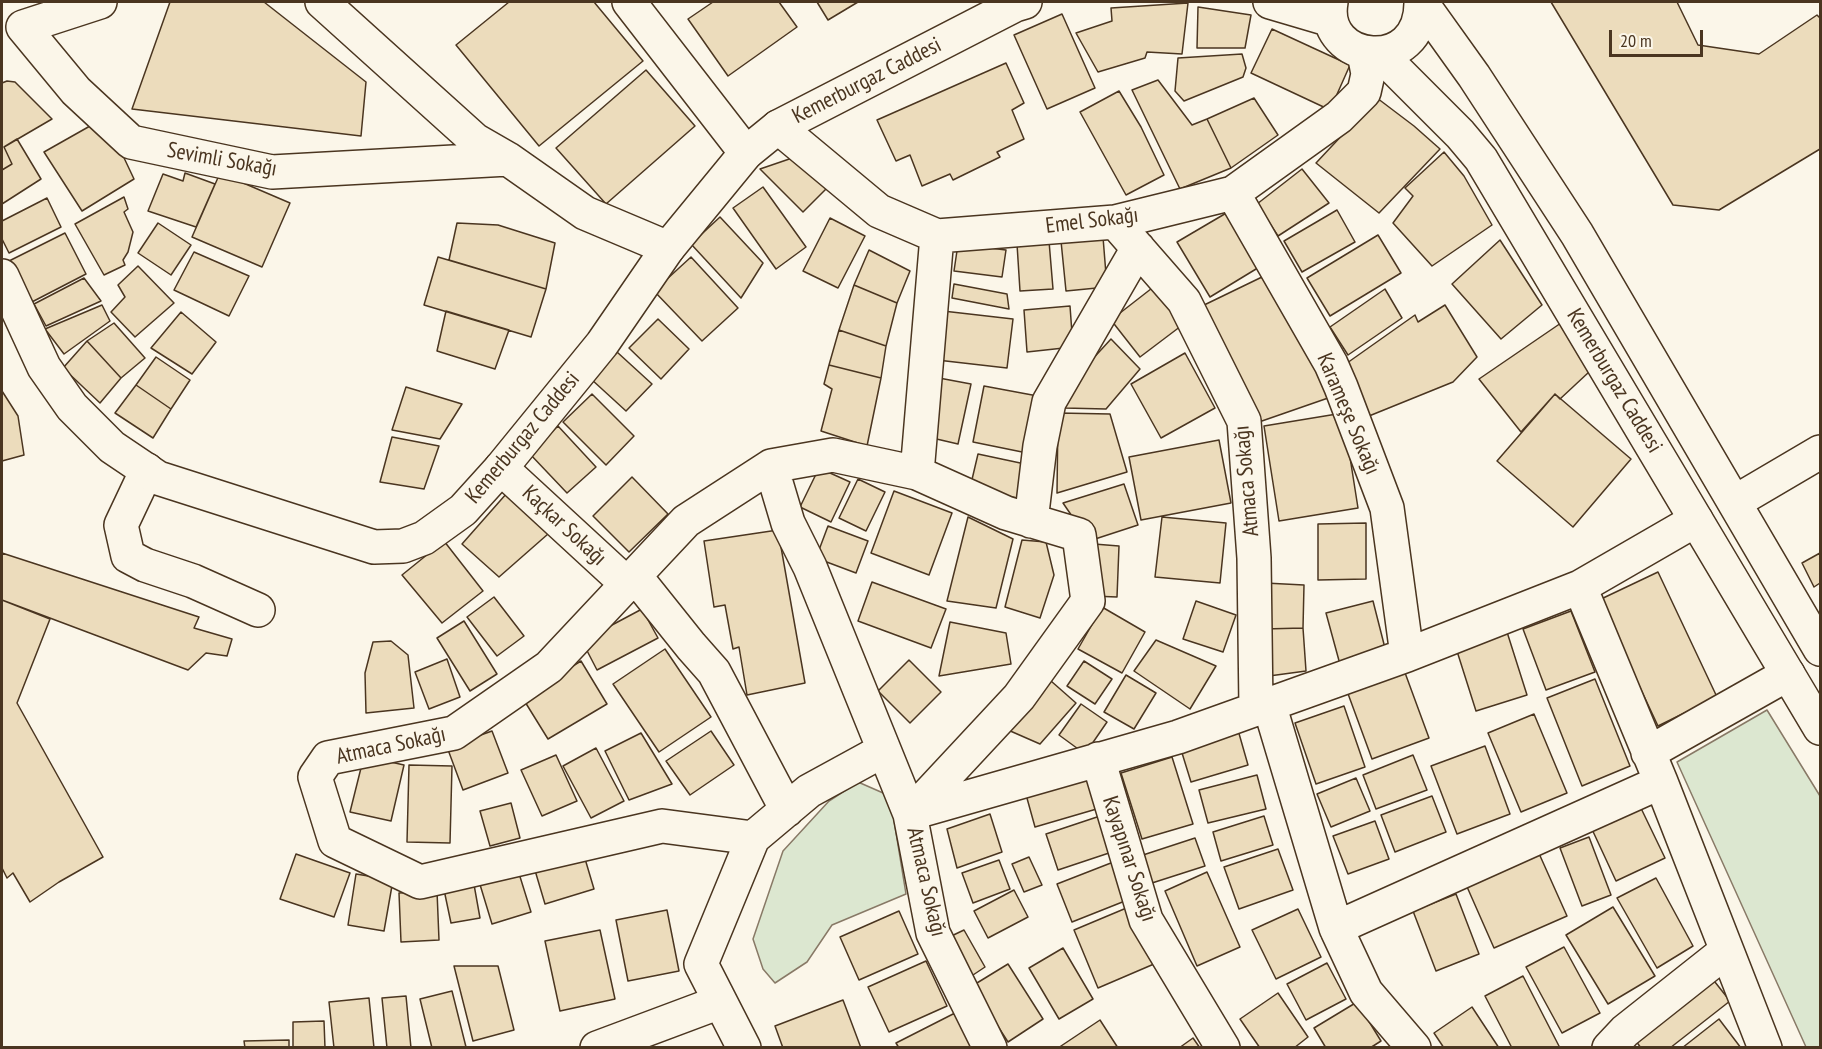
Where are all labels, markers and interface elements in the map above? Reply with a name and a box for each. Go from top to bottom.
scale bar [1612,18,1706,56]
text: 20 m [1620,29,1652,52]
street label: Kemerburgaz Caddesi [788,32,946,130]
street label: Sevimli Sokağı [165,137,279,183]
street label: Emel Sokağı [1044,202,1140,240]
street label: Kemerburgaz Caddesi [1561,304,1667,458]
street label: Karameşe Sokağı [1311,349,1385,479]
street label: Kemerburgaz Caddesi [460,367,586,509]
street label: Atmaca Sokağı [1229,425,1265,537]
street label: Kaçkar Sokağı [516,480,612,572]
street label: Atmaca Sokağı [334,722,448,770]
street label: Kayapınar Sokağı [1096,793,1162,925]
street label: Atmaca Sokağı [901,825,951,939]

